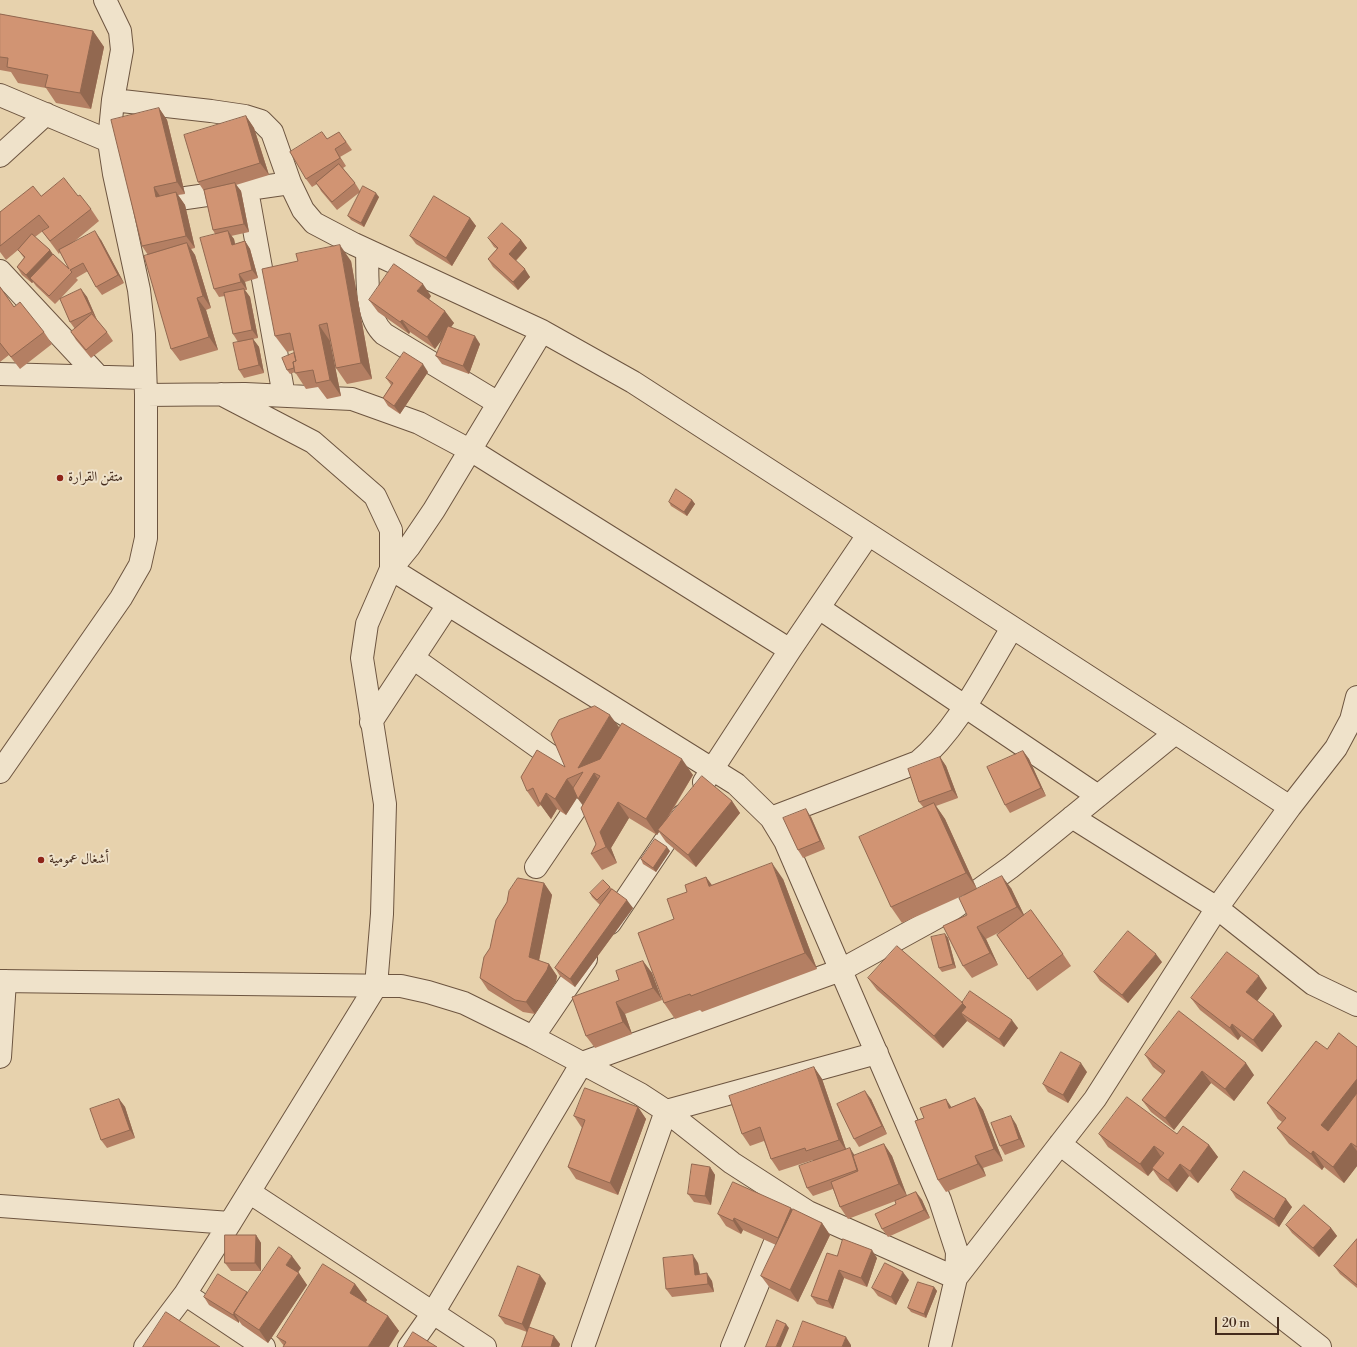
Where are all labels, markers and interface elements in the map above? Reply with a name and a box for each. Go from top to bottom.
place label: متقن القرارة [68,470,123,486]
marker: متقن القرارة [55,473,65,483]
place label: أشغال عمومية [49,852,109,868]
marker: أشغال عمومية [36,855,46,865]
scale bar [1217,1309,1281,1335]
text: 20 m [1222,1316,1250,1331]

